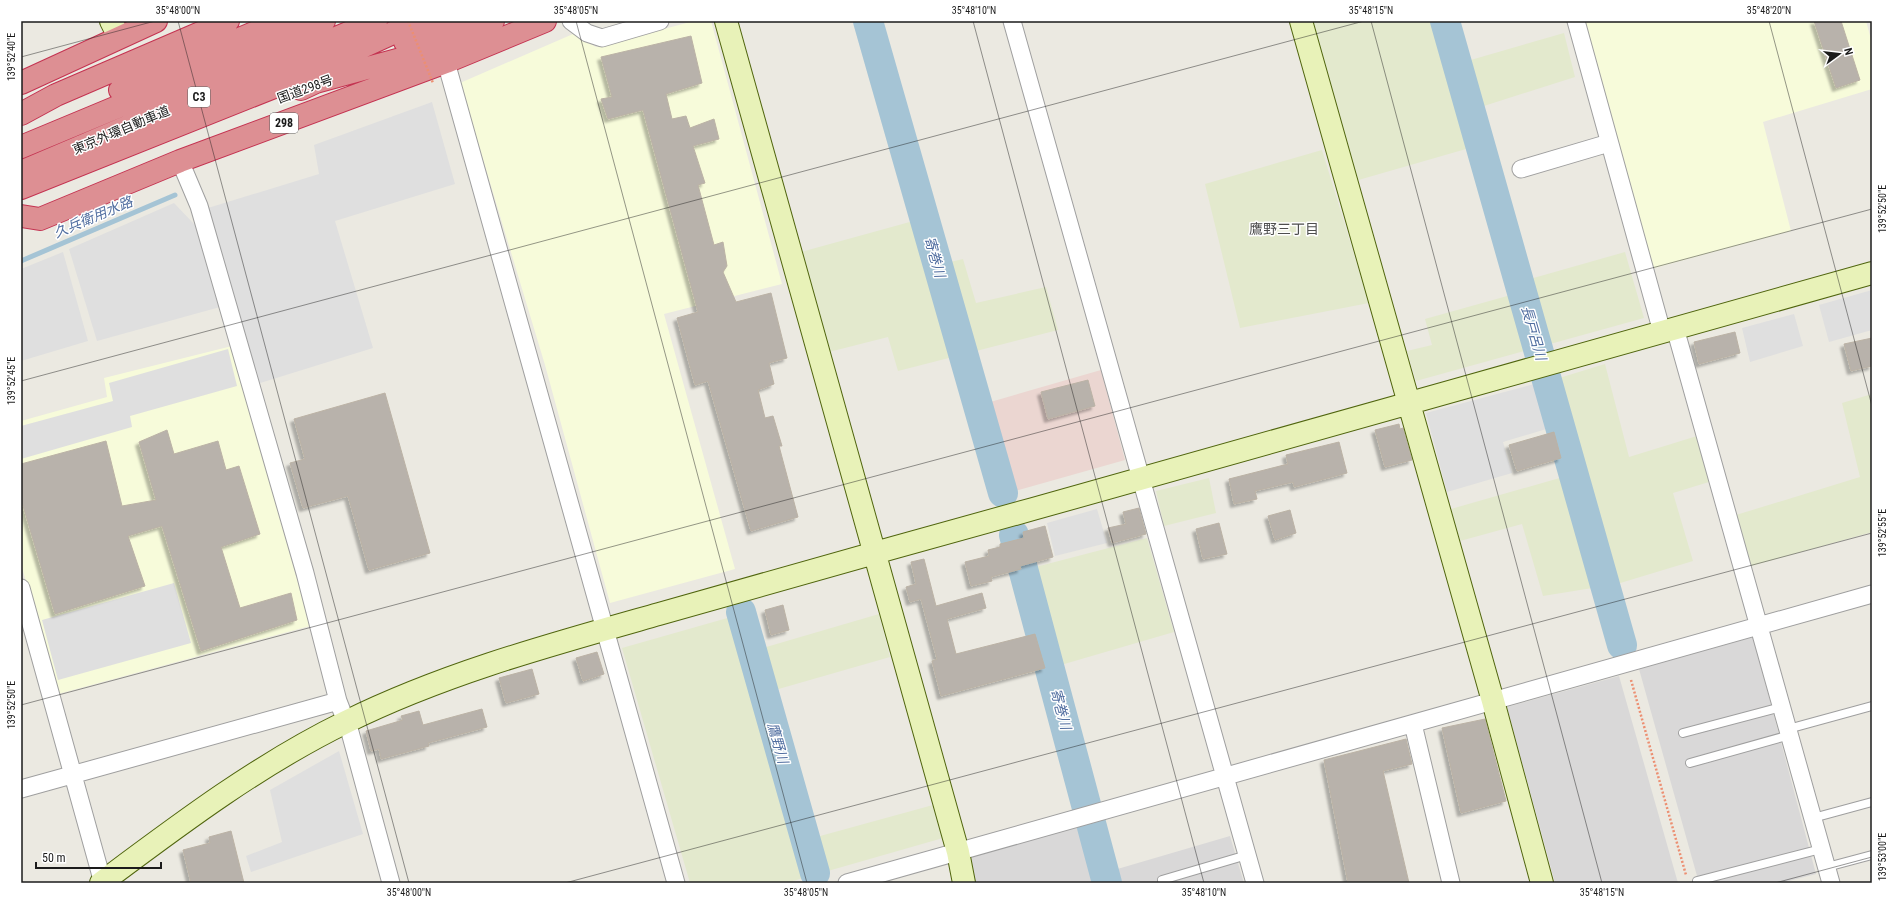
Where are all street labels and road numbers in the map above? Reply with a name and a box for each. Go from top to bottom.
street label: 国道298号 [275,72,335,106]
road number: C3 [188,87,210,107]
street label: 東京外環自動車道 [70,103,172,157]
road number: 298 [270,113,298,133]

